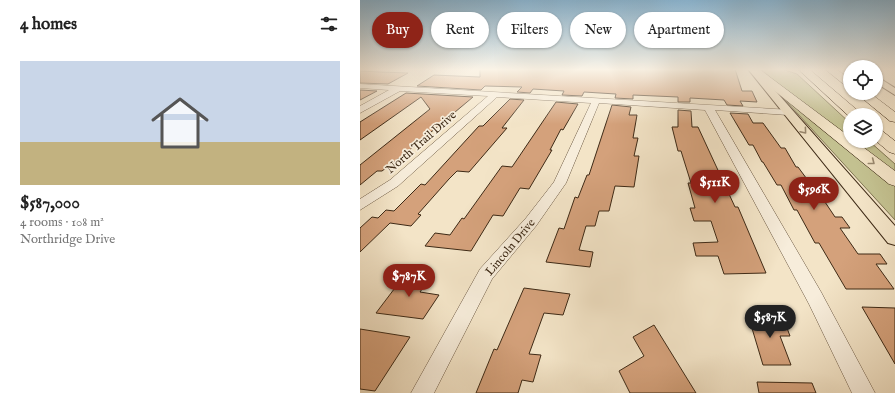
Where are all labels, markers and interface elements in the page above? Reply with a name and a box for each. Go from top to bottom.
chip: Buy [372,12,423,48]
chip: Rent [431,12,489,48]
chip: Filters [497,12,562,48]
chip: New [570,12,626,48]
chip: Apartment [634,12,724,48]
icon: filters [318,13,340,35]
text: 4 homes [20,14,77,35]
map controls [843,60,883,148]
button: locate [843,60,883,100]
icon: home [144,87,216,159]
street label: North Trail Drive [383,107,460,177]
button: layers [843,108,883,148]
one-way arrow [799,126,806,133]
one-way arrow [868,157,875,165]
pin: $511K [687,170,743,204]
text: $511K [700,174,731,191]
pin: $596K [786,177,842,211]
text: $596K [798,181,830,198]
text: $587,000 [20,193,80,214]
text: 4 rooms · 108 m² [20,214,104,231]
street label: Lincoln Drive [482,215,539,279]
text: Northridge Drive [20,231,115,248]
pin: $787K [381,264,437,298]
text: $787K [392,268,426,285]
pin: $587K [742,305,798,339]
text: $587K [754,309,786,326]

